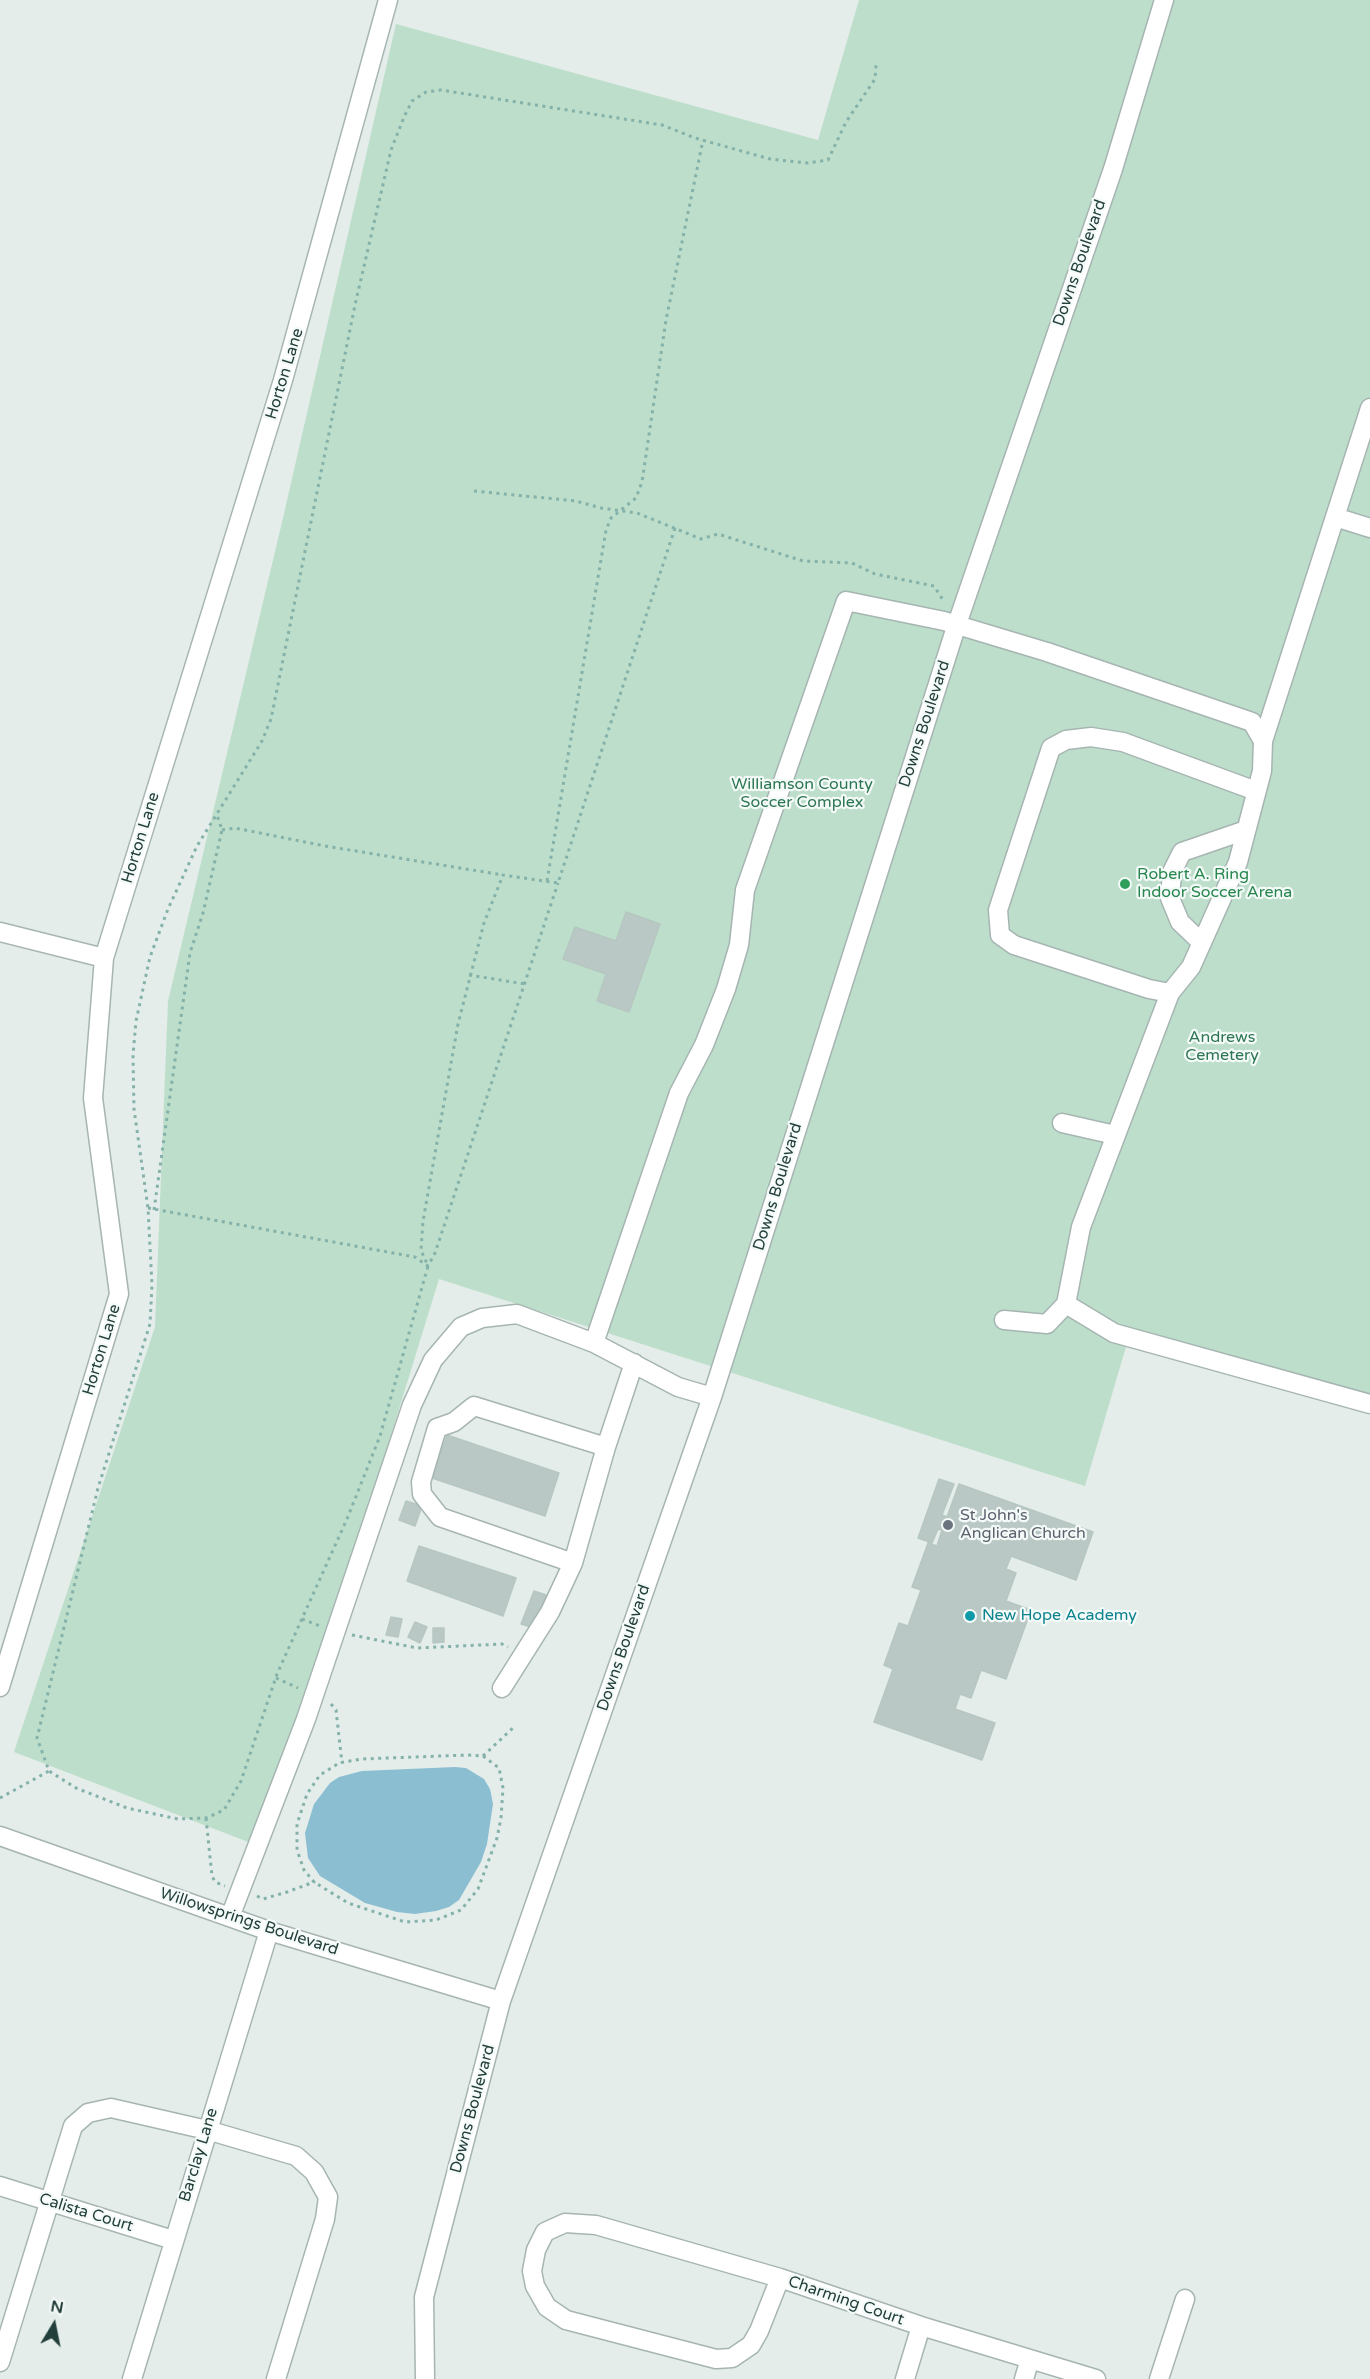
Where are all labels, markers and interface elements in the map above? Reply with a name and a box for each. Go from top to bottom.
street label: Downs Boulevard [1049,197,1111,329]
street label: Horton Lane [262,326,308,422]
street label: Downs Boulevard [895,658,955,790]
park label: Williamson County Soccer Complex [731,775,873,813]
street label: Horton Lane [118,790,164,886]
place label: Robert A. Ring Indoor Soccer Arena [1137,865,1292,903]
marker: Robert A. Ring Indoor Soccer Arena [1118,877,1132,891]
park label: Andrews Cemetery [1185,1028,1259,1066]
street label: Downs Boulevard [749,1121,807,1253]
street label: Horton Lane [79,1302,125,1398]
place label: St John's Anglican Church [960,1506,1086,1544]
marker: St John's Anglican Church [941,1518,955,1532]
street label: Downs Boulevard [593,1582,655,1714]
place label: New Hope Academy [982,1606,1137,1626]
marker: New Hope Academy [963,1609,977,1623]
street label: Willowsprings Boulevard [157,1884,341,1960]
street label: Downs Boulevard [447,2043,499,2175]
street label: Barclay Lane [176,2106,222,2204]
street label: Calista Court [37,2190,135,2236]
street label: Charming Court [786,2272,906,2330]
north arrow [24,2295,84,2355]
text: N [49,2296,65,2318]

